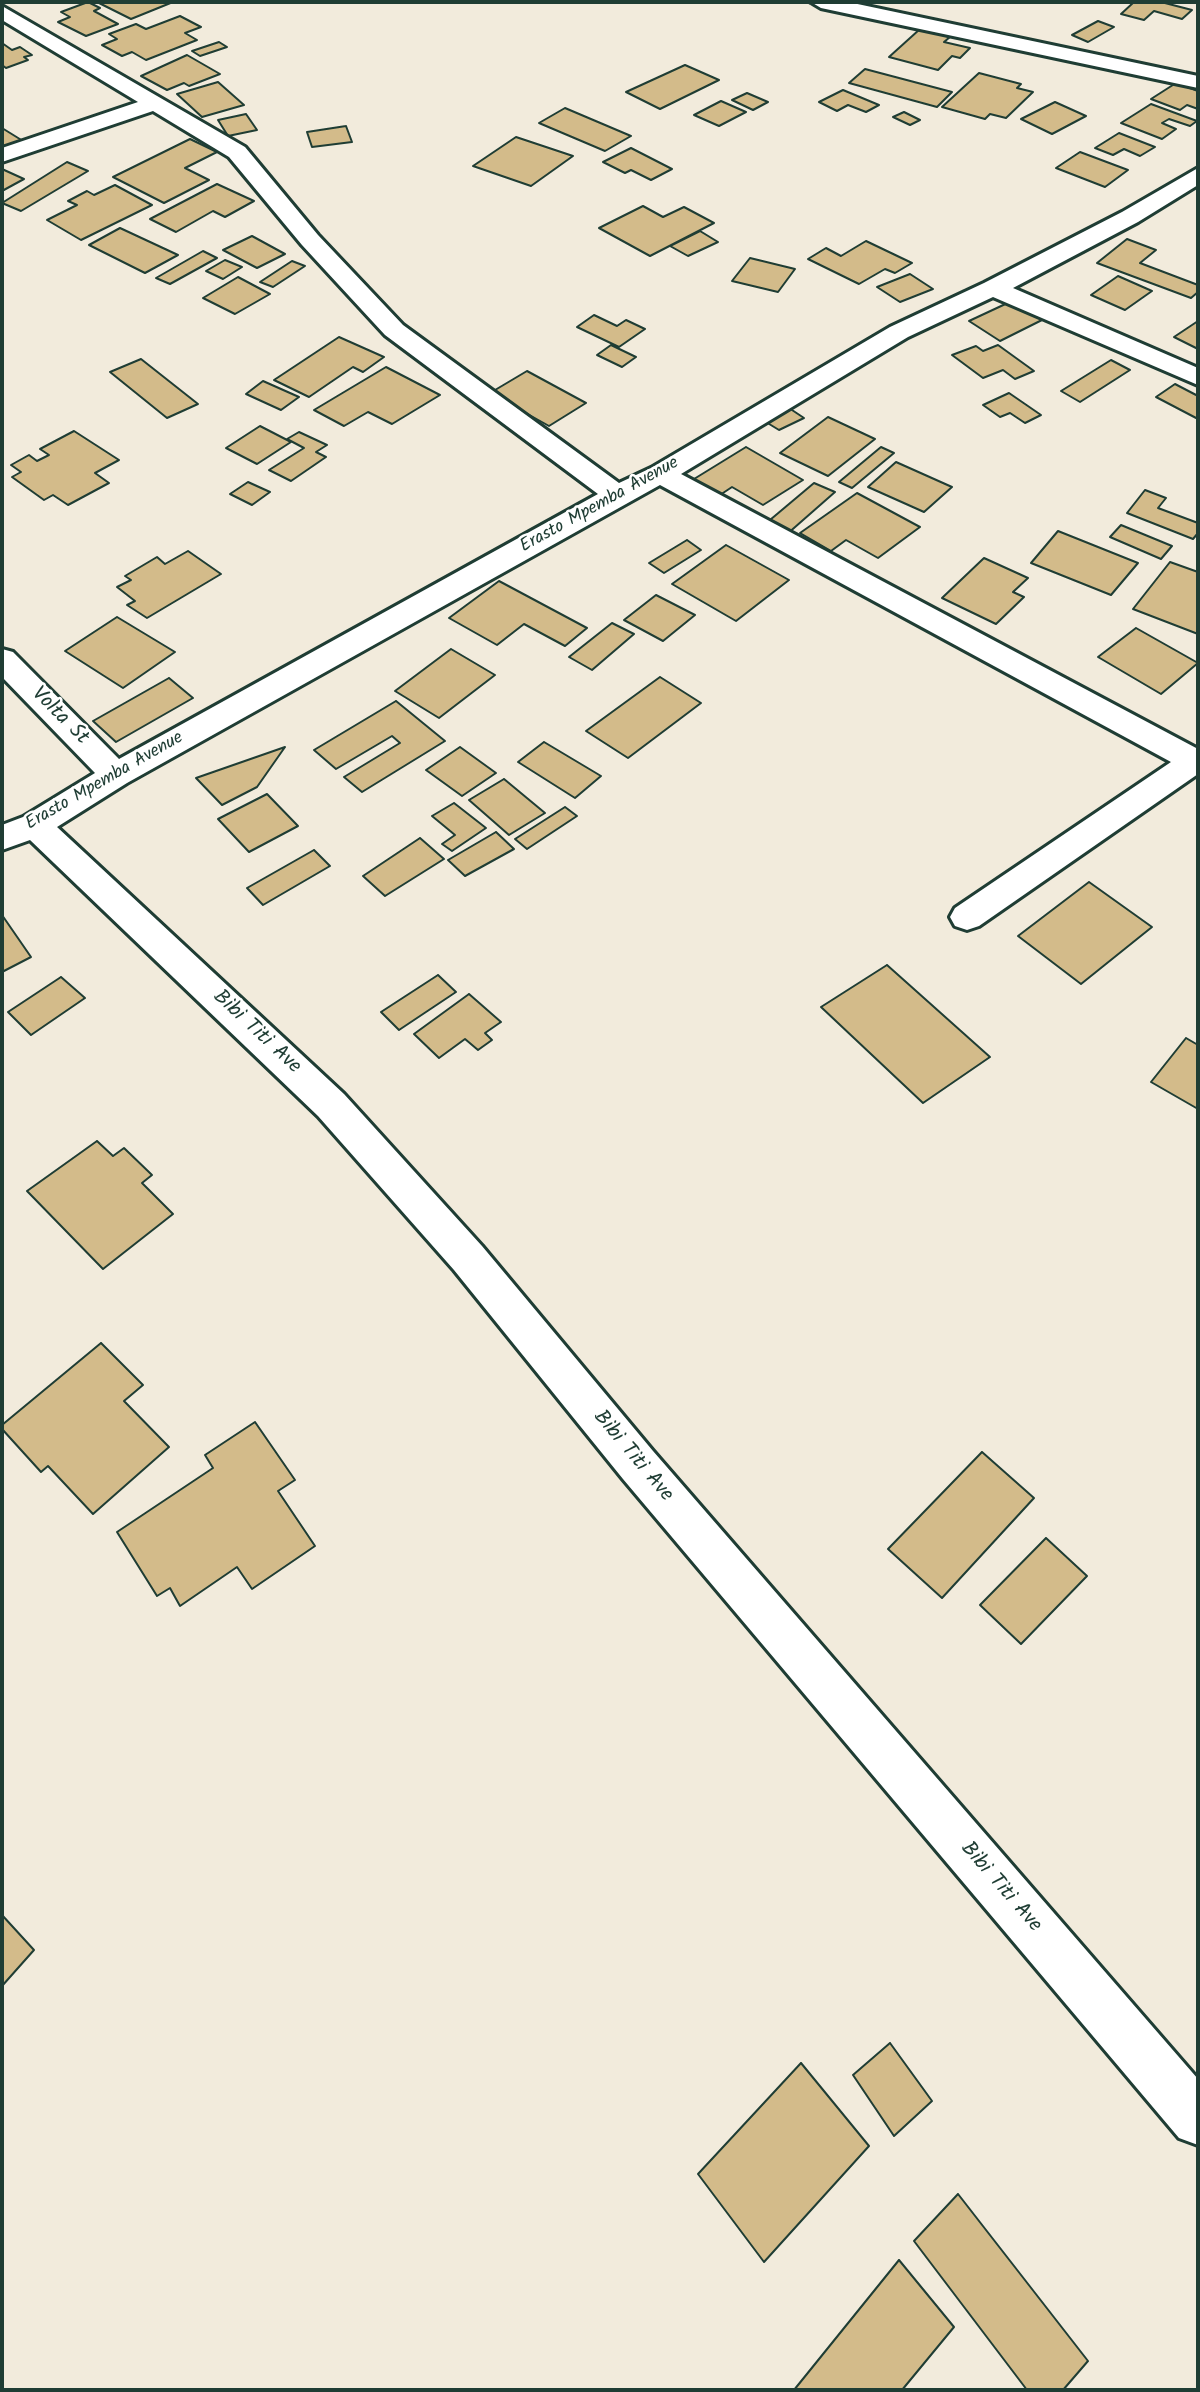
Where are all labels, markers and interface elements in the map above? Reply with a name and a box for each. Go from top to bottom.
street label: Erasto Mpemba Avenue [517,453,683,559]
street label: Volta St [25,683,93,751]
street label: Erasto Mpemba Avenue [22,728,188,836]
street label: Bibi Titi Ave [207,986,305,1080]
street label: Bibi Titi Ave [586,1406,678,1508]
street label: Bibi Titi Ave [954,1838,1046,1938]

